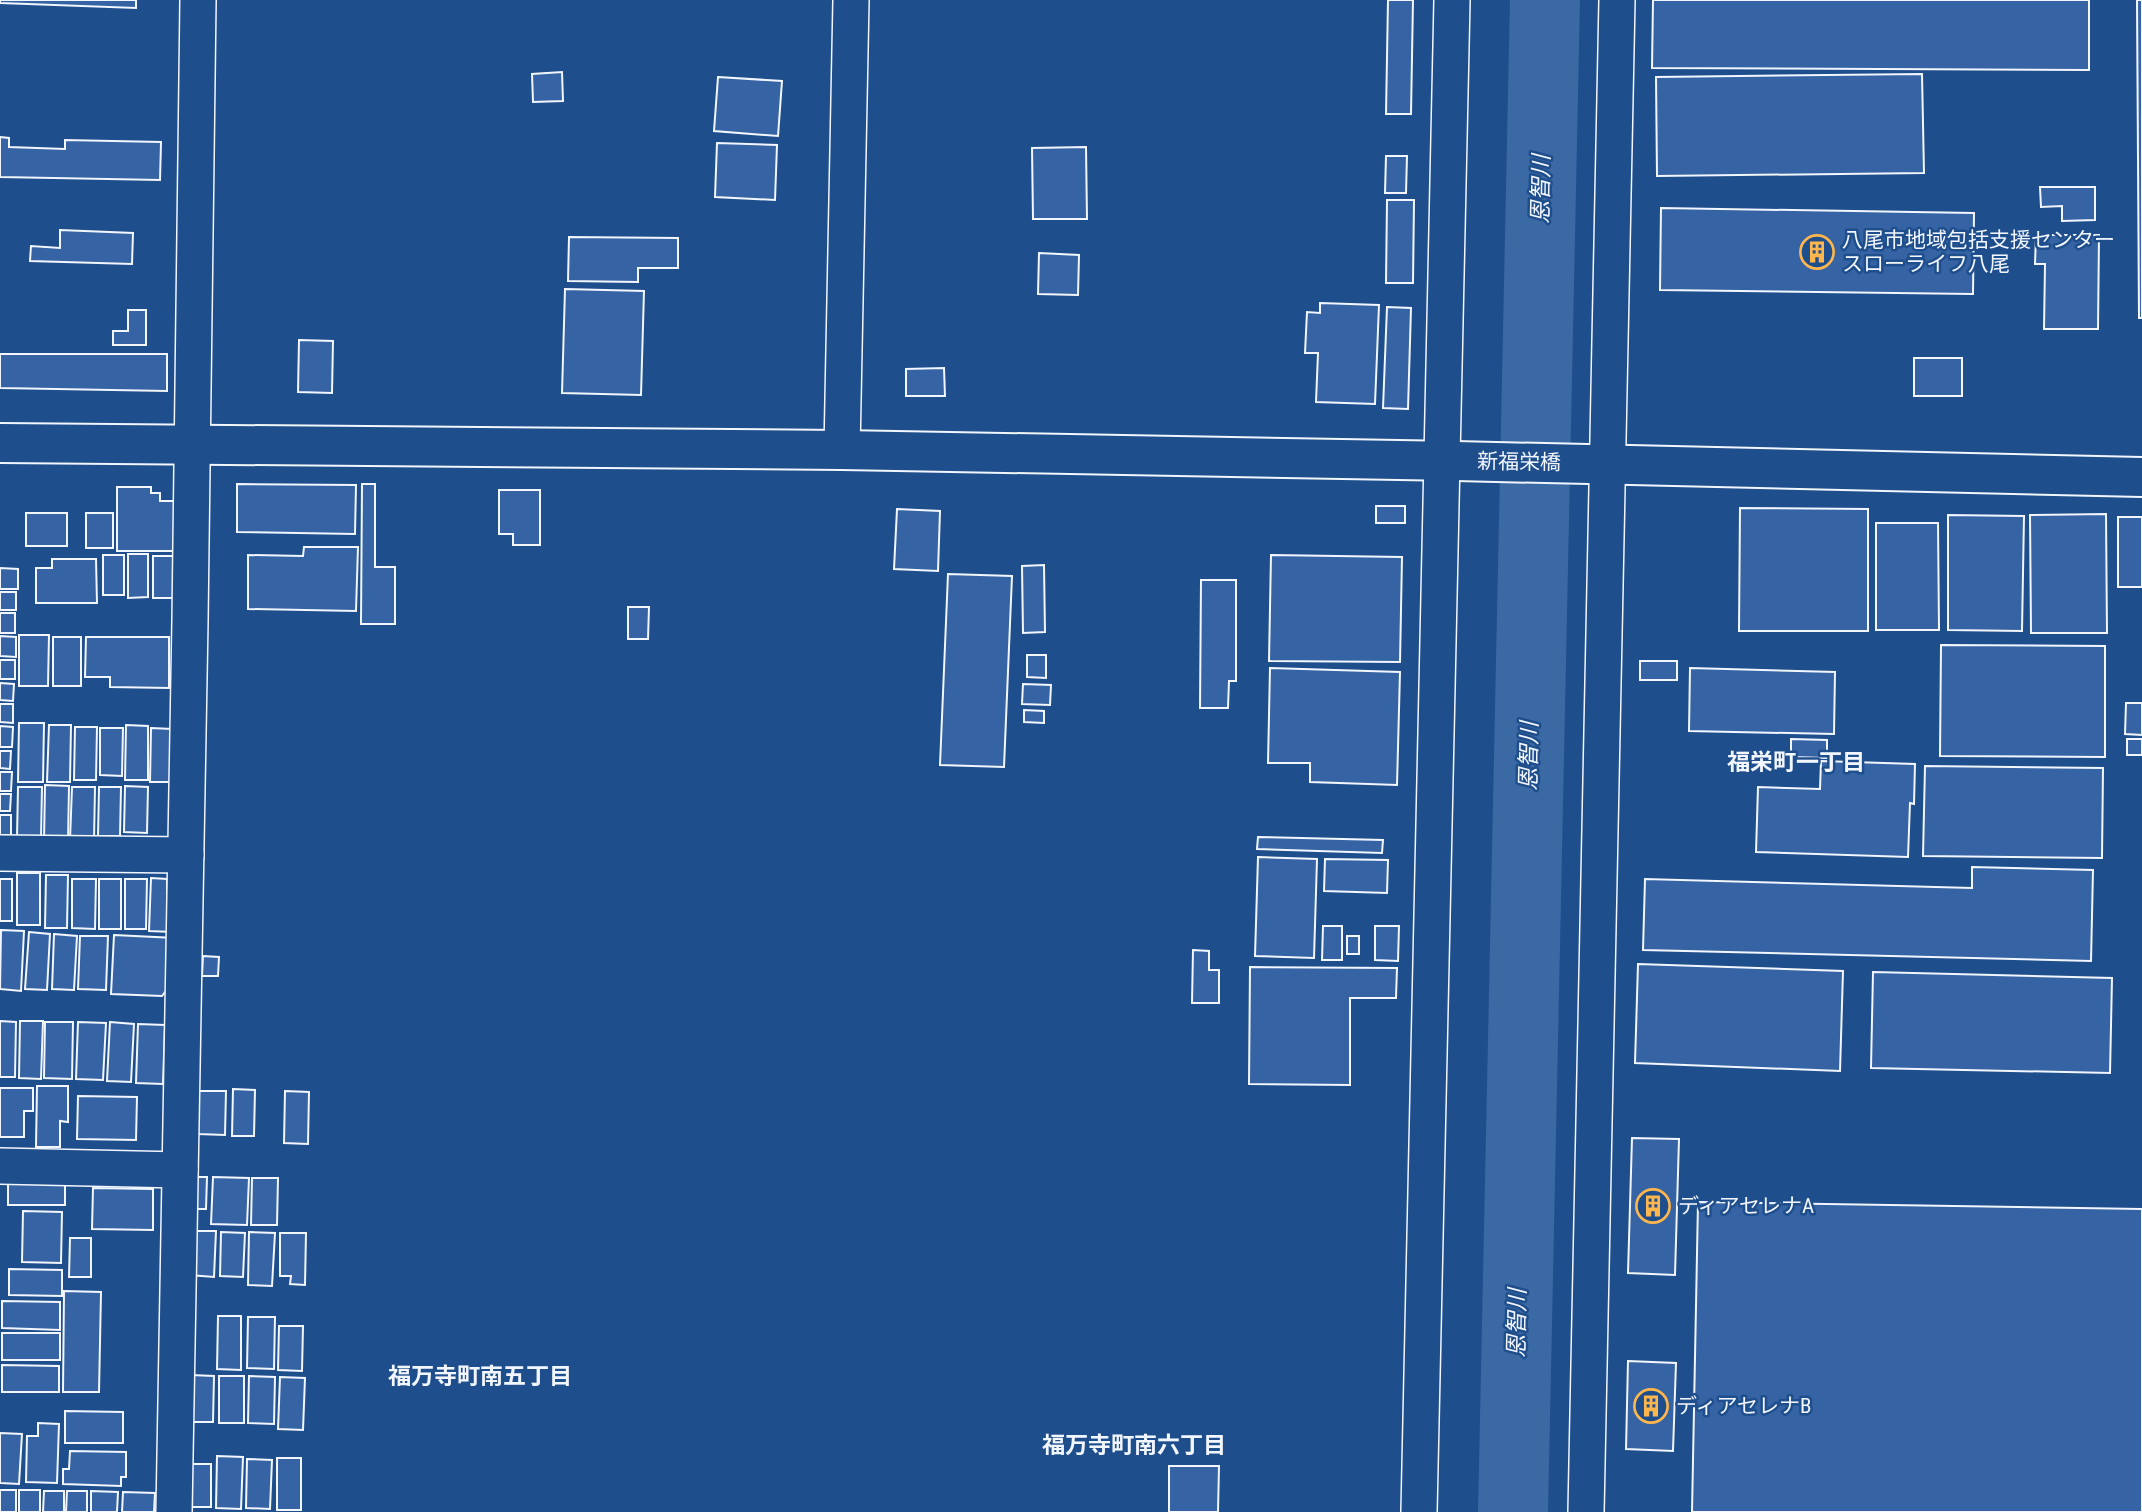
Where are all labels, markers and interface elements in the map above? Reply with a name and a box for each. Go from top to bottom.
water label: 恩智川 [1527,151,1555,224]
place label: 八尾市地域包括支援センター スローライフ八尾 [1842,228,2115,276]
building icon: 八尾市地域包括支援センター スローライフ八尾 [1798,233,1836,271]
street label: 新福栄橋 [1477,449,1561,475]
water label: 恩智川 [1515,718,1543,791]
district label: 福栄町一丁目 [1727,749,1865,776]
building icon: ディアセレナA [1634,1187,1672,1225]
place label: ディアセレナA [1678,1194,1814,1218]
water label: 恩智川 [1503,1285,1531,1358]
district label: 福万寺町南五丁目 [388,1363,572,1390]
building icon: ディアセレナB [1632,1387,1670,1425]
place label: ディアセレナB [1676,1394,1812,1418]
district label: 福万寺町南六丁目 [1042,1432,1226,1459]

